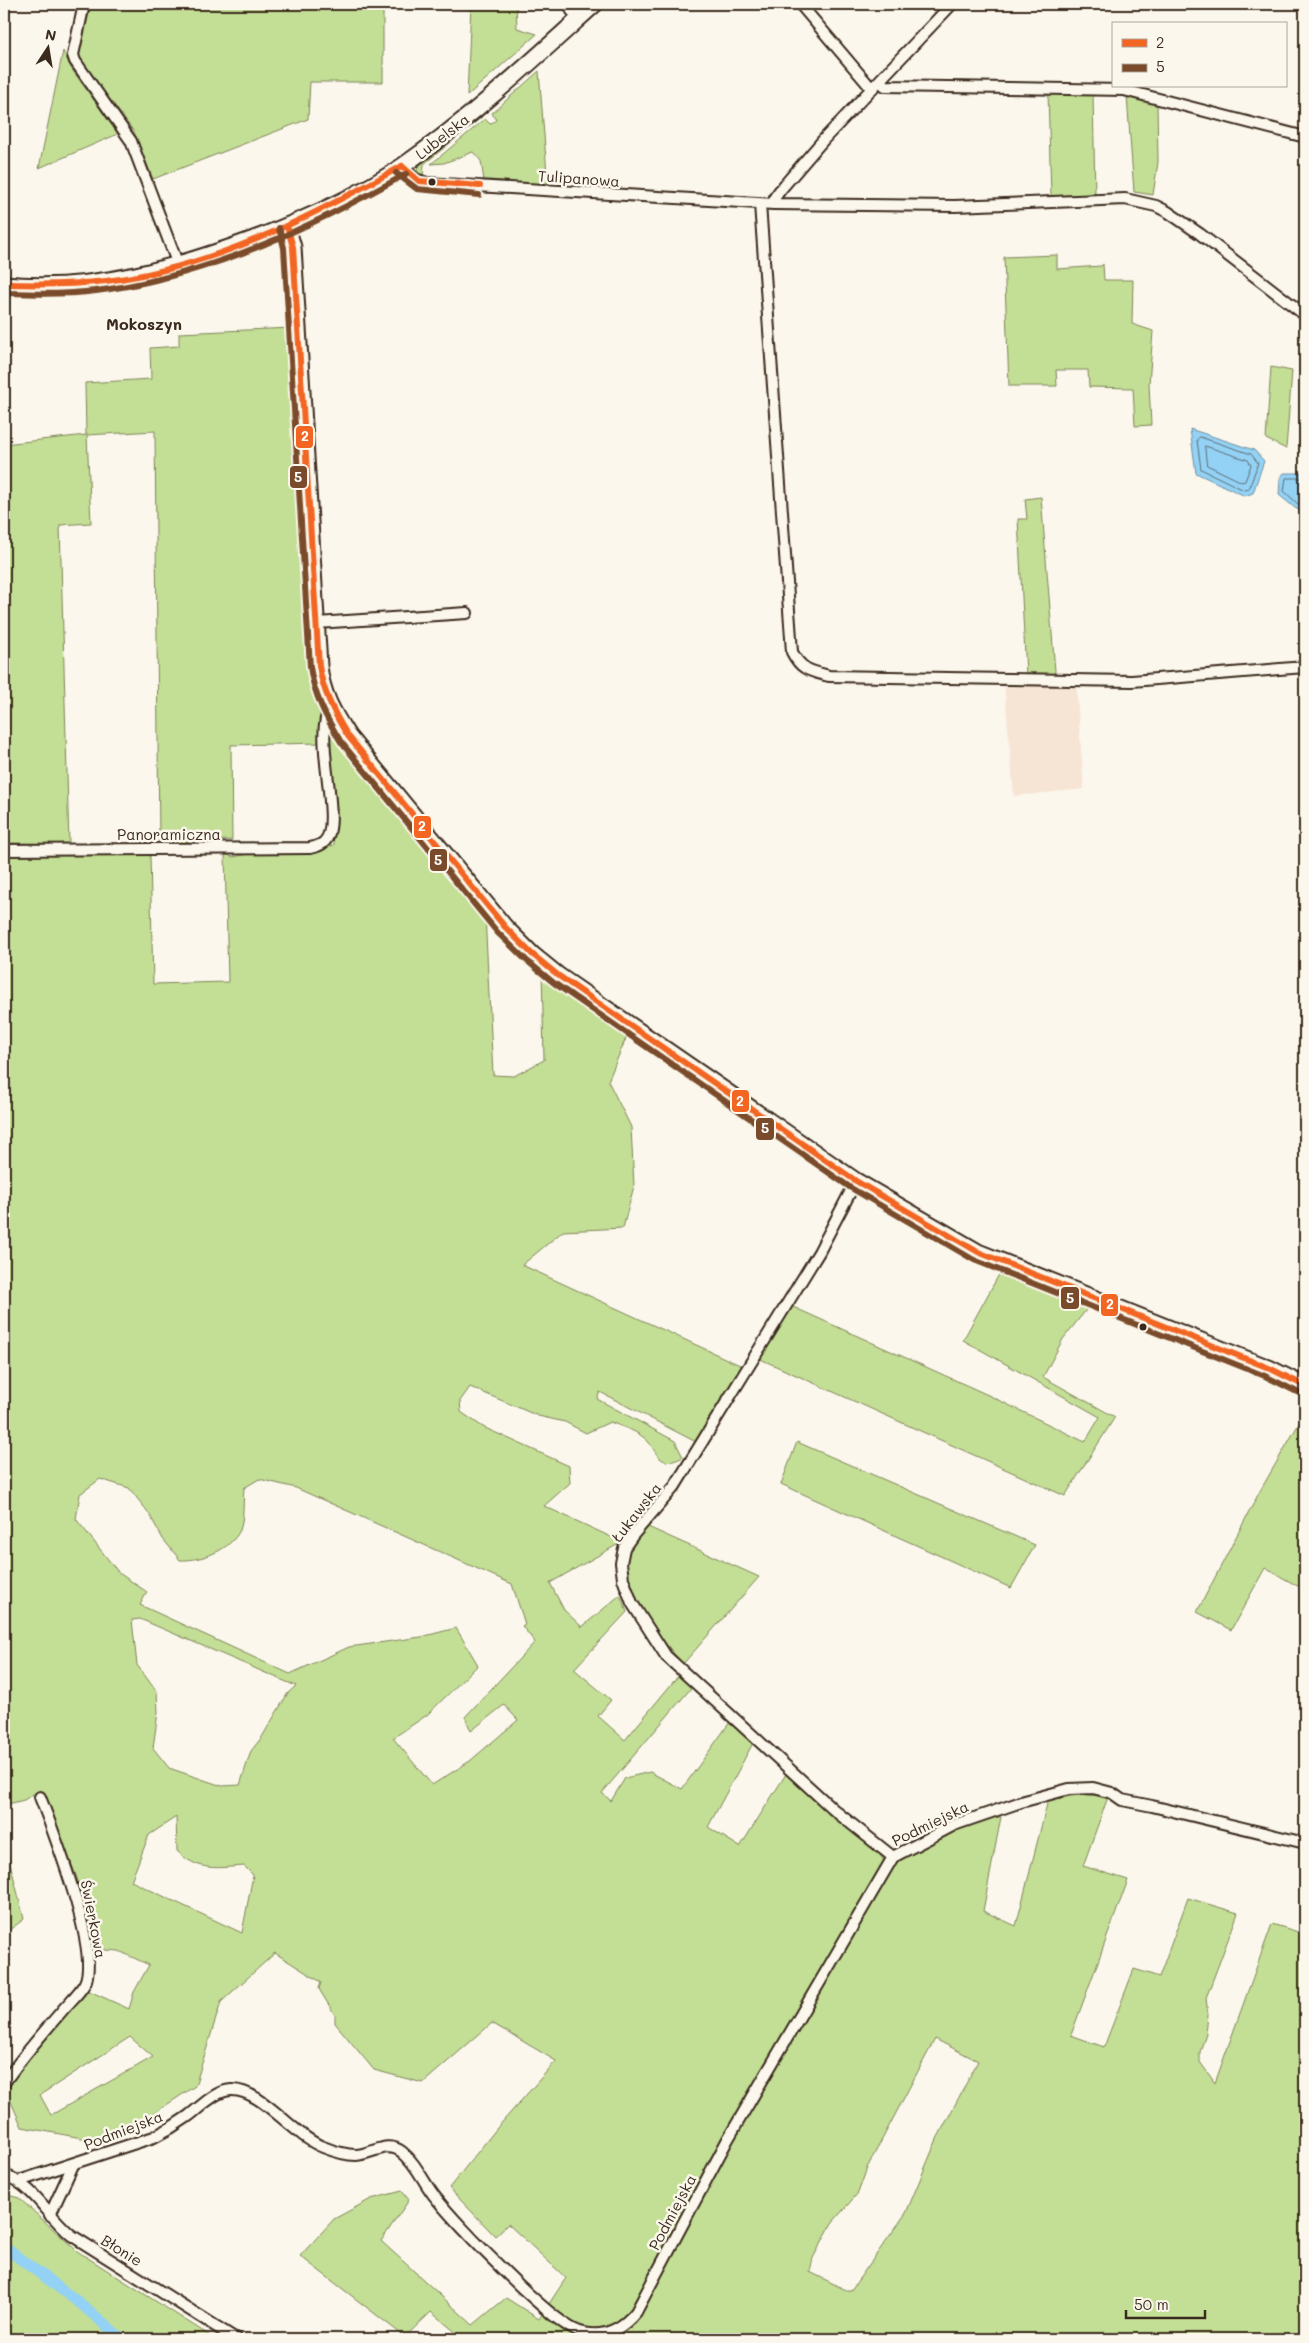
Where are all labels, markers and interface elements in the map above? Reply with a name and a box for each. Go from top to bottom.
north arrow [22,22,72,72]
legend [1112,22,1286,88]
text: N [44,24,58,45]
text: 2 [1156,32,1164,52]
text: 5 [1156,56,1165,76]
street label: Lubelska [411,109,473,163]
street label: Tulipanowa [538,165,620,191]
unlabelled marker [427,177,437,187]
district label: Mokoszyn [106,313,182,334]
line badge: 2 [295,425,314,449]
text: 2 [301,426,309,445]
line badge: 5 [289,465,308,489]
text: 5 [294,467,302,486]
line badge: 2 [413,815,432,839]
text: 2 [418,816,426,835]
street label: Panoramiczna [117,824,221,844]
line badge: 5 [429,848,448,872]
text: 5 [434,850,442,869]
line badge: 2 [731,1089,750,1113]
text: 2 [736,1091,744,1110]
line badge: 5 [755,1117,775,1141]
text: 5 [761,1118,769,1137]
line badge: 5 [1060,1286,1080,1310]
text: 5 [1066,1288,1074,1307]
line badge: 2 [1100,1293,1119,1317]
text: 2 [1106,1294,1114,1313]
unlabelled marker [1138,1322,1148,1332]
street label: Łukawska [607,1478,665,1546]
street label: Podmiejska [888,1796,972,1850]
street label: Świerkowa [77,1878,111,1960]
street label: Podmiejska [81,2106,165,2154]
street label: Podmiejska [644,2171,700,2253]
street label: Błonie [98,2230,146,2270]
scale bar [1126,2288,1205,2320]
text: 50 m [1134,2294,1169,2314]

